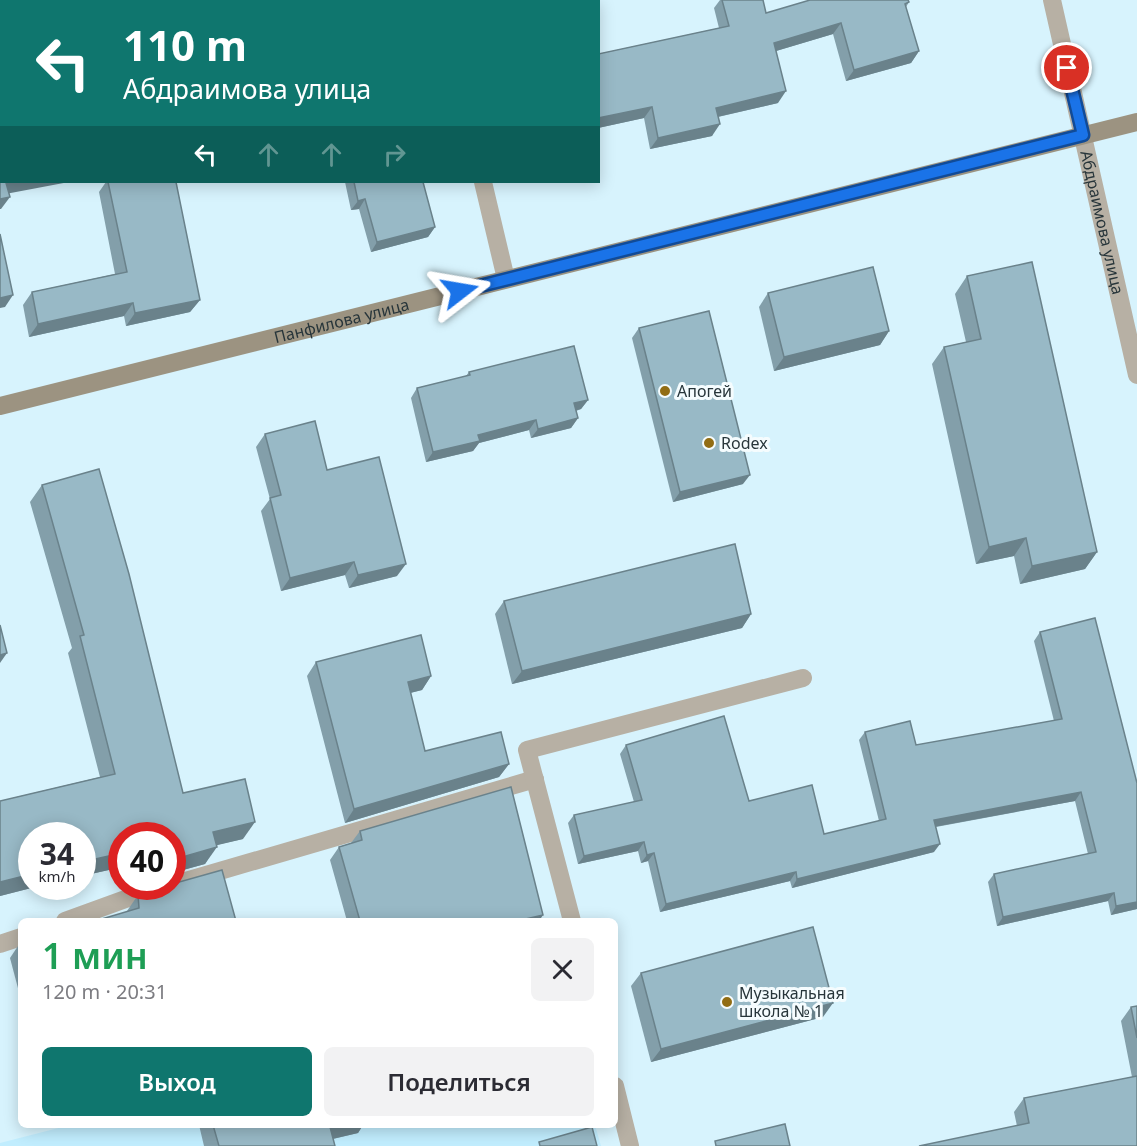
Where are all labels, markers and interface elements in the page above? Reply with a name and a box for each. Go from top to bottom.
text: 110 m [123,16,247,73]
icon: left [24,24,102,102]
pin [1041,42,1092,93]
icon: arrive [1050,51,1083,84]
text: Абдраимова улица [123,70,371,107]
icon: left [189,138,222,171]
icon: ahead [252,138,285,171]
icon: ahead [315,138,348,171]
icon: right [378,138,411,171]
street label: Абдраимова улица [1075,148,1129,297]
position arrow [428,259,492,323]
street label: Панфилова улица [272,293,411,348]
place label: Апогей [677,380,732,402]
marker: Апогей [658,384,672,398]
place label: Rodex [721,432,768,454]
marker: Rodex [702,436,716,450]
speed limit sign: 40 [108,822,186,900]
text: 34 [40,833,74,874]
text: km/h [39,866,75,886]
text: 1 мин [42,931,148,980]
button: close [531,938,594,1001]
text: 120 m · 20:31 [42,978,167,1005]
place label: Музыкальная школа № 1 [739,982,845,1022]
marker: Музыкальная школа № 1 [720,995,734,1009]
button: Выход [42,1047,312,1116]
button: Поделиться [324,1047,594,1116]

